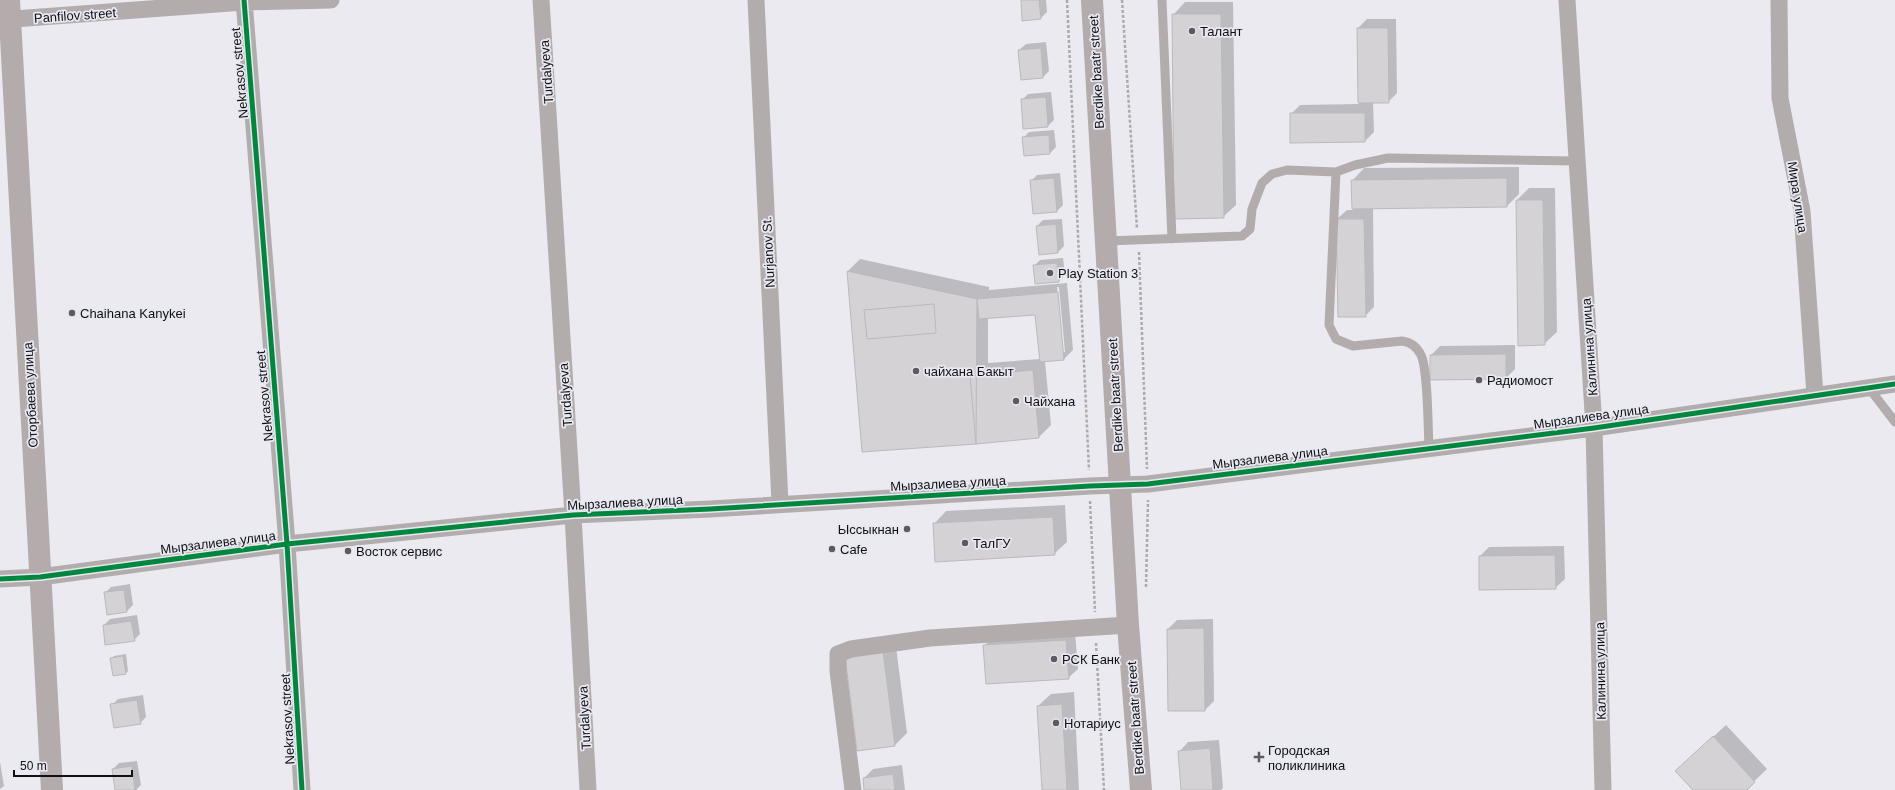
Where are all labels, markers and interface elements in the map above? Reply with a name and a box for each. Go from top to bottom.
street label: Panfilov street [33,5,117,26]
street label: Berdike baatr street [1086,15,1107,129]
place label: Талант [1200,24,1243,39]
marker: Талант [1187,26,1197,36]
street label: Nekrasov street [228,27,251,119]
street label: Turdalyeva [537,39,556,104]
street label: Мира улица [1784,160,1811,235]
street label: Nurjanov St. [759,216,778,288]
place label: Play Station 3 [1058,266,1138,281]
marker: Play Station 3 [1045,268,1055,278]
street label: Калинина улица [1579,297,1600,396]
place label: Chaihana Kanykei [80,306,186,321]
marker: Chaihana Kanykei [67,308,77,318]
street label: Berdike baatr street [1105,338,1126,452]
street label: Оторбаева улица [20,341,41,448]
street label: Nekrasov street [253,350,276,442]
street label: Turdalyeva [556,362,575,427]
place label: чайхана Бакыт [924,364,1014,379]
marker: чайхана Бакыт [911,366,921,376]
place label: Радиомост [1487,373,1553,388]
marker: Радиомост [1474,375,1484,385]
place label: Чайхана [1024,394,1076,409]
marker: Чайхана [1011,396,1021,406]
street label: Мырзалиева улица [1533,401,1650,432]
street label: Мырзалиева улица [1212,443,1329,472]
street label: Мырзалиева улица [890,473,1007,494]
street label: Мырзалиева улица [567,492,684,513]
place label: Ыссыкнан [838,522,899,537]
marker: Ыссыкнан [902,524,912,534]
street label: Мырзалиева улица [160,528,277,557]
place label: ТалГУ [973,536,1011,551]
marker: ТалГУ [960,538,970,548]
place label: Cafe [840,542,867,557]
place label: Восток сервис [356,544,443,559]
marker: Cafe [827,544,837,554]
marker: Восток сервис [343,546,353,556]
street label: Калинина улица [1592,621,1609,720]
place label: РСК Банк [1062,652,1120,667]
marker: РСК Банк [1049,654,1059,664]
street label: Berdike baatr street [1124,660,1147,775]
street label: Nekrasov street [278,673,297,765]
street label: Turdalyeva [575,685,594,750]
place label: Нотариус [1064,716,1121,731]
marker: Нотариус [1051,718,1061,728]
place label: Городская поликлиника [1268,743,1346,773]
marker: Городская поликлиника [1253,751,1265,763]
scale bar [14,752,132,778]
text: 50 m [20,759,47,773]

